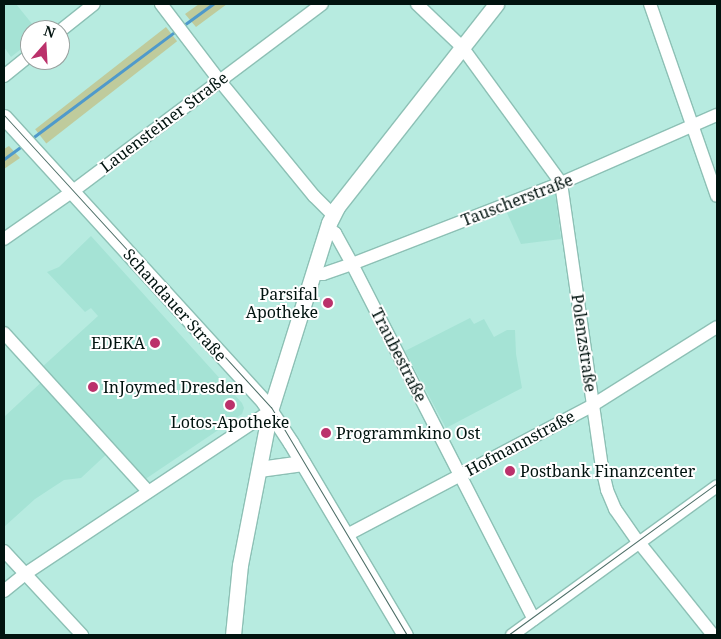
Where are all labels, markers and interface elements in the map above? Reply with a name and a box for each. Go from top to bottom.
north arrow [20,20,70,70]
text: N [41,21,58,42]
street label: Lauensteiner Straße [96,68,232,176]
street label: Tauscherstraße [459,170,575,230]
street label: Schandauer Straße [119,245,231,365]
place label: Parsifal Apotheke [246,284,318,322]
street label: Polenzstraße [568,293,600,393]
marker: Parsifal Apotheke [322,297,334,309]
street label: Traubestraße [367,305,431,405]
place label: EDEKA [91,333,145,353]
marker: EDEKA [149,337,161,349]
place label: InJoymed Dresden [103,377,244,397]
marker: InJoymed Dresden [87,381,99,393]
marker: Lotos-Apotheke [224,399,236,411]
street label: Hofmannstraße [462,406,578,480]
place label: Lotos-Apotheke [171,412,289,432]
place label: Programmkino Ost [336,423,480,443]
marker: Programmkino Ost [320,427,332,439]
place label: Postbank Finanzcenter [520,461,695,481]
marker: Postbank Finanzcenter [504,465,516,477]

